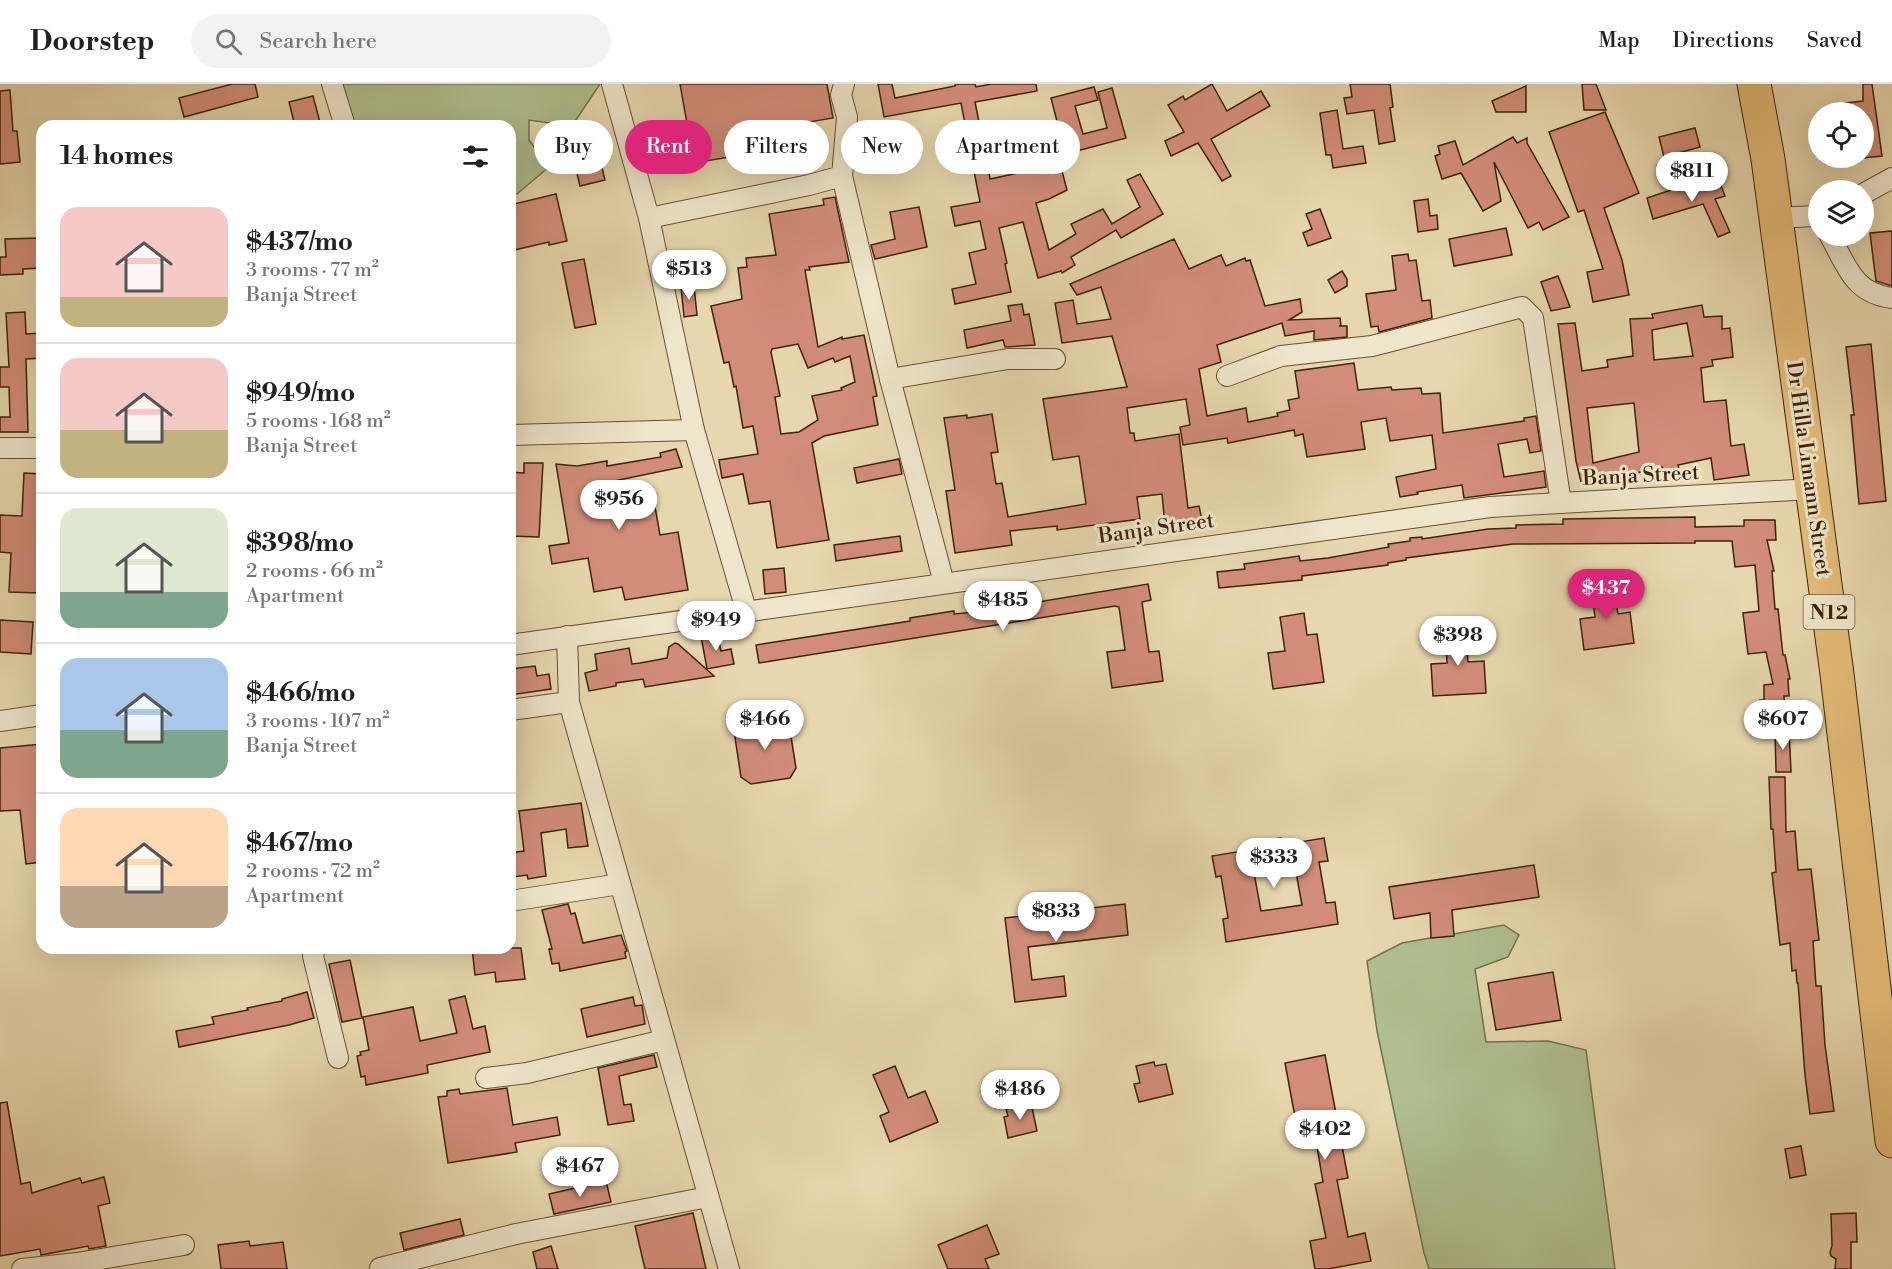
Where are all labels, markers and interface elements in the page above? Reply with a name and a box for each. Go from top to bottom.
search box [191,14,611,68]
text: Doorstep [30,24,155,59]
icon: search [212,25,245,58]
text: Search here [260,28,377,55]
text: Map [1598,28,1640,54]
text: Directions [1673,28,1774,54]
text: Saved [1807,28,1862,54]
map controls [1808,102,1874,246]
button: locate [1808,102,1874,168]
chip: Buy [534,120,613,174]
chip: Rent [625,120,712,174]
chip: Filters [724,120,829,174]
chip: New [841,120,923,174]
chip: Apartment [935,120,1080,174]
text: 14 homes [60,140,173,172]
icon: filters [459,140,492,173]
pin: $811 [1656,152,1728,203]
text: $811 [1670,159,1714,184]
button: layers [1808,180,1874,246]
text: $437/mo [246,226,353,258]
icon: home [108,231,180,303]
pin: $513 [653,250,725,301]
text: $513 [666,257,712,282]
text: 3 rooms · 77 m² [246,258,379,283]
text: Banja Street [246,283,357,308]
street label: Dr Hilla Limann Street [1780,360,1836,579]
text: $949/mo [246,377,355,409]
icon: home [108,382,180,454]
text: 5 rooms · 168 m² [246,409,391,434]
text: Banja Street [246,434,357,459]
street label: Banja Street [1581,460,1701,492]
pin: $956 [583,480,655,531]
text: $956 [594,487,644,512]
street label: Banja Street [1095,508,1216,550]
text: $398/mo [246,527,354,559]
icon: home [108,532,180,604]
text: 2 rooms · 66 m² [246,559,383,584]
pin: $437 [1570,569,1642,620]
text: $437 [1582,576,1630,601]
pin: $485 [967,581,1039,632]
text: Apartment [246,584,344,609]
text: $485 [978,588,1028,613]
road number: N12 [1804,595,1854,629]
pin: $949 [680,601,752,652]
text: $949 [691,608,741,633]
pin: $398 [1422,616,1494,667]
text: $398 [1433,623,1483,648]
text: $466/mo [246,677,356,709]
icon: home [108,682,180,754]
pin: $466 [729,700,801,751]
pin: $607 [1747,700,1819,751]
text: $466 [740,707,790,732]
text: $607 [1758,707,1808,732]
text: 3 rooms · 107 m² [246,709,390,734]
text: Banja Street [246,734,357,759]
text: $467/mo [246,827,353,859]
icon: home [108,832,180,904]
pin: $333 [1238,838,1310,889]
text: $333 [1250,845,1298,870]
text: 2 rooms · 72 m² [246,859,380,884]
text: Apartment [246,884,344,909]
pin: $833 [1020,892,1092,943]
text: $833 [1032,899,1080,924]
pin: $486 [984,1070,1056,1121]
text: $486 [995,1077,1045,1102]
pin: $402 [1289,1110,1361,1161]
text: $402 [1299,1117,1351,1142]
pin: $467 [544,1147,616,1198]
text: $467 [556,1154,604,1179]

